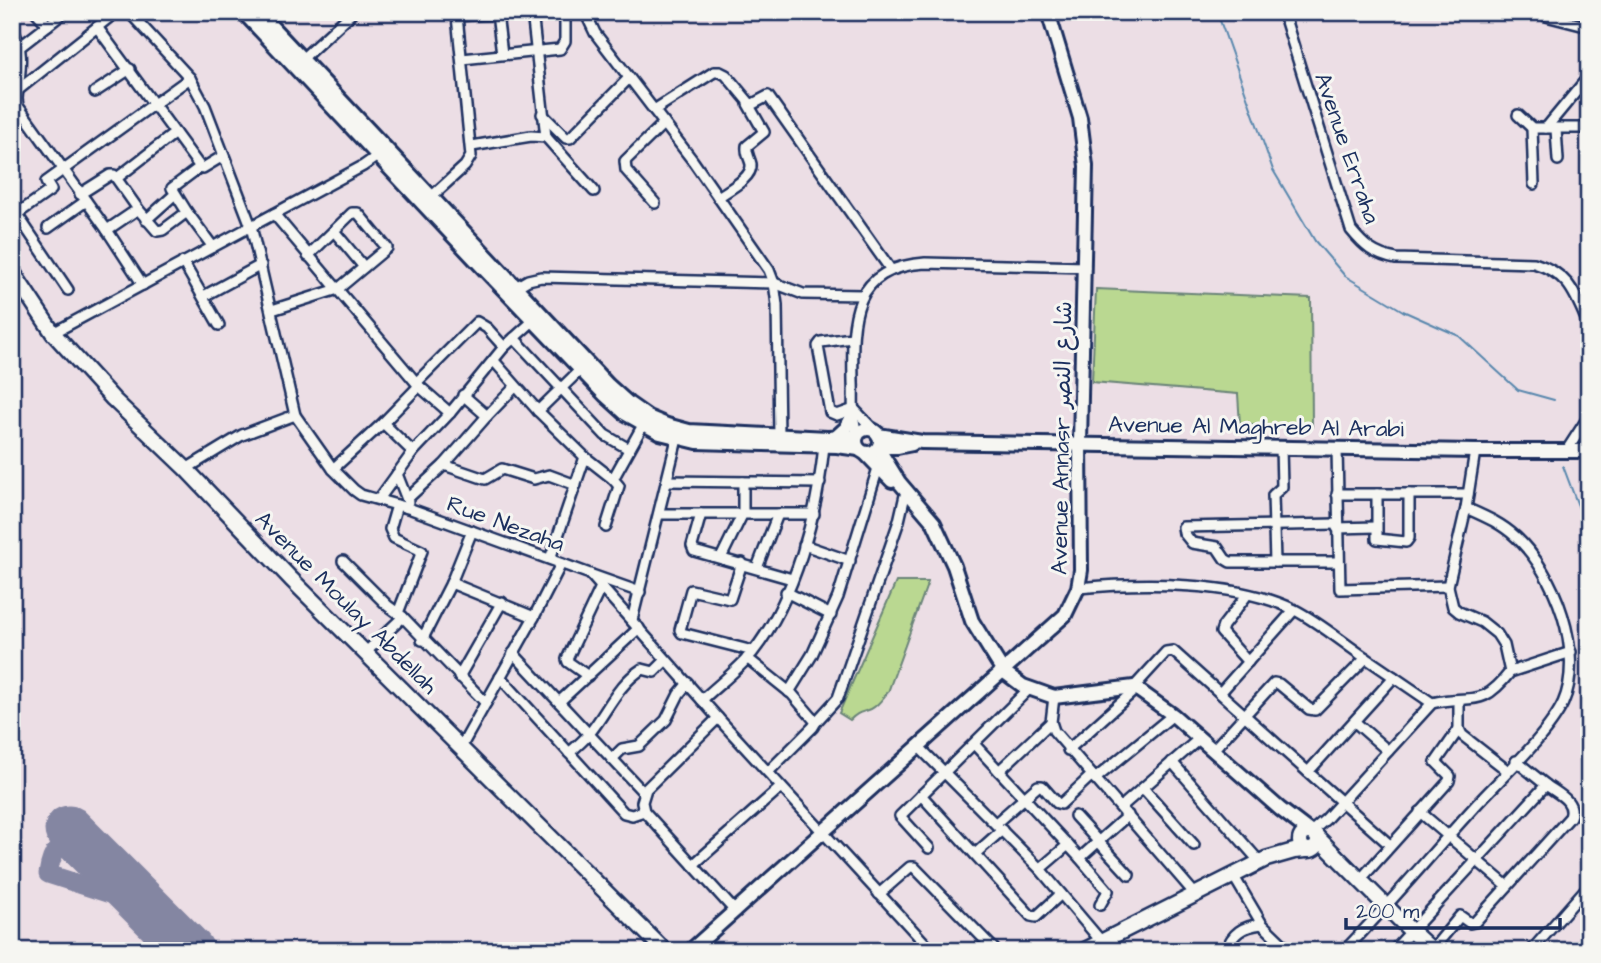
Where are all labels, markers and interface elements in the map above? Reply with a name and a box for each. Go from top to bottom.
street label: Avenue Erraha [1306,69,1388,228]
street label: Avenue Annasr شارع النصر [1044,301,1080,575]
street label: Avenue Al Maghreb Al Arabi [1108,408,1405,447]
street label: Rue Nezaha [442,488,569,560]
street label: Avenue Moulay Abdellah [247,504,445,702]
scale bar [1346,886,1559,930]
text: 200 m [1356,897,1420,926]

